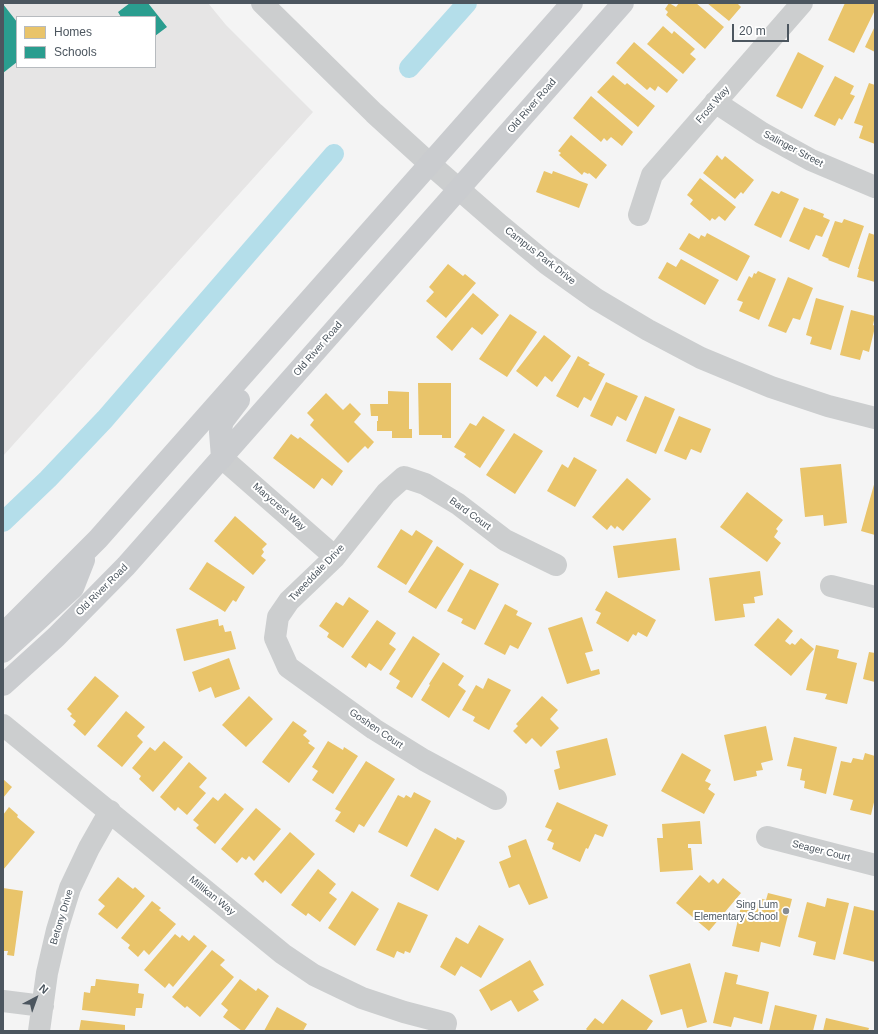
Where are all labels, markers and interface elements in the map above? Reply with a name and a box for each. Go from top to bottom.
legend [16,16,156,68]
scale bar [734,16,791,42]
text: 20 m [739,24,766,38]
text: Homes [54,25,92,39]
text: Schools [54,45,97,59]
street label: Old River Road [505,76,559,136]
street label: Frost Way [694,84,732,126]
street label: Salinger Street [761,128,825,170]
street label: Campus Park Drive [502,225,578,287]
street label: Old River Road [291,319,345,379]
street label: Marycrest Way [250,481,308,533]
street label: Bard Court [447,495,493,533]
street label: Tweeddale Drive [287,542,347,604]
street label: Old River Road [74,562,130,618]
street label: Goshen Court [347,707,405,751]
street label: Seager Court [791,838,851,864]
street label: Millikan Way [187,874,237,918]
street label: Betony Drive [48,888,76,946]
place label: Sing Lum Elementary School [694,899,778,922]
marker: Sing Lum Elementary School [781,906,791,916]
north arrow [16,978,56,1018]
text: N [37,982,51,996]

